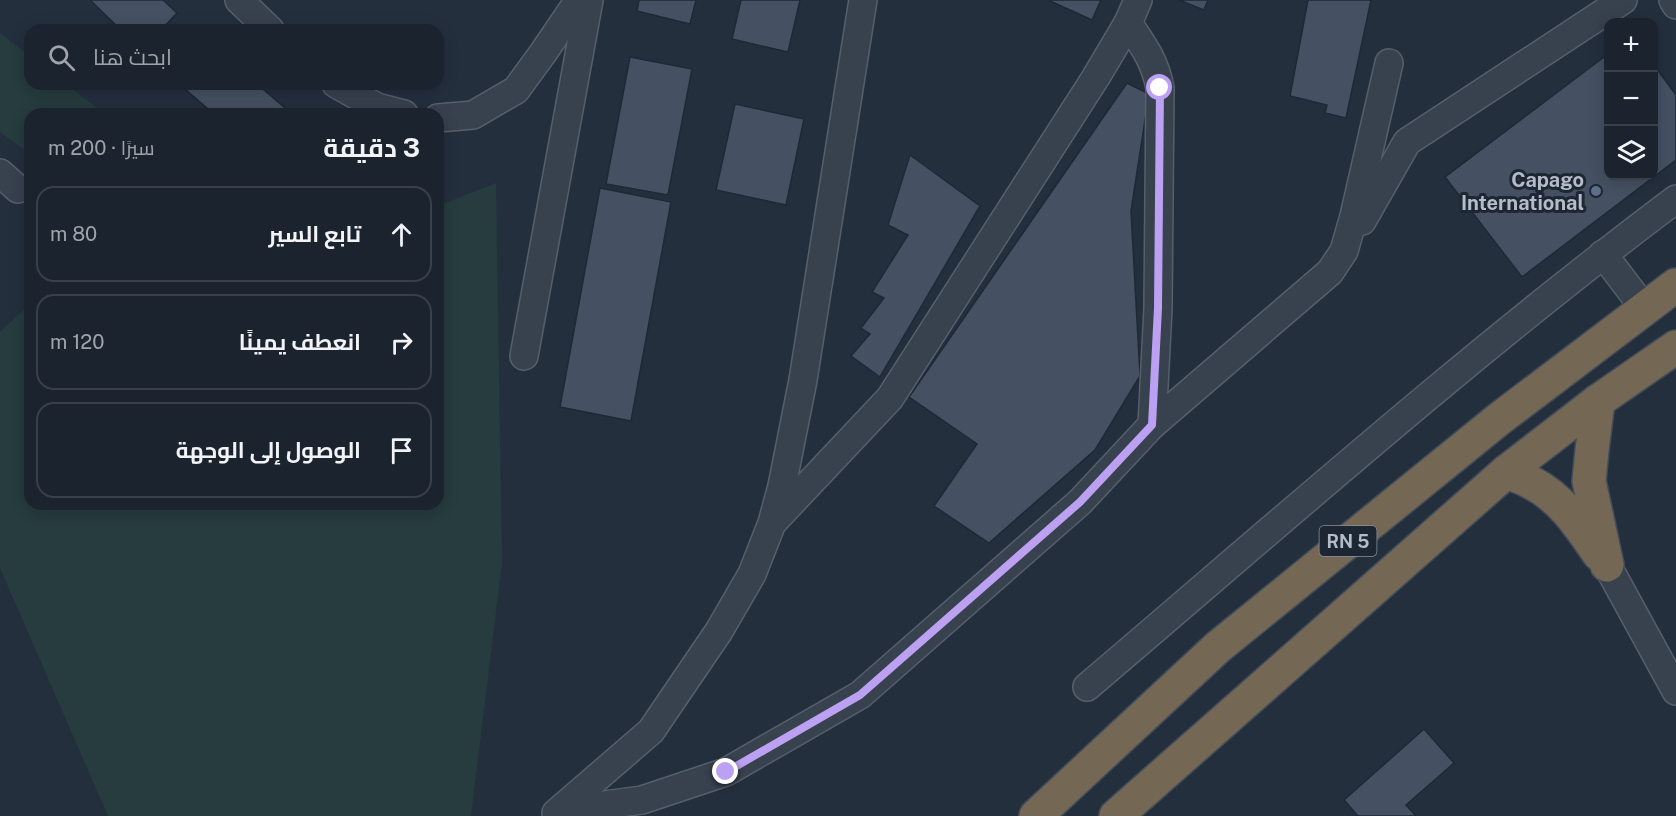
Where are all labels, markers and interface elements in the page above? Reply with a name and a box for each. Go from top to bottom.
map controls [1604,18,1658,180]
button: + [1604,18,1658,72]
search box [24,24,444,90]
icon: search [45,41,78,74]
text: ابحث هنا [93,44,172,70]
button: − [1604,72,1658,126]
route start [1146,74,1172,100]
button: layers [1604,126,1658,180]
text: 3 دقيقة [323,132,420,163]
text: سيرًا · 200 m [48,136,154,160]
place label: Capago International [1461,168,1584,215]
marker: Capago International [1589,184,1603,198]
icon: ahead [385,218,418,251]
text: تابع السير [269,221,361,247]
text: 80 m [50,222,97,246]
icon: right [385,326,418,359]
text: انعطف يمينًا [239,329,361,355]
text: 120 m [50,330,105,354]
icon: arrive [385,434,418,467]
text: الوصول إلى الوجهة [176,437,361,463]
road number: RN 5 [1320,526,1376,556]
route end [712,758,738,784]

